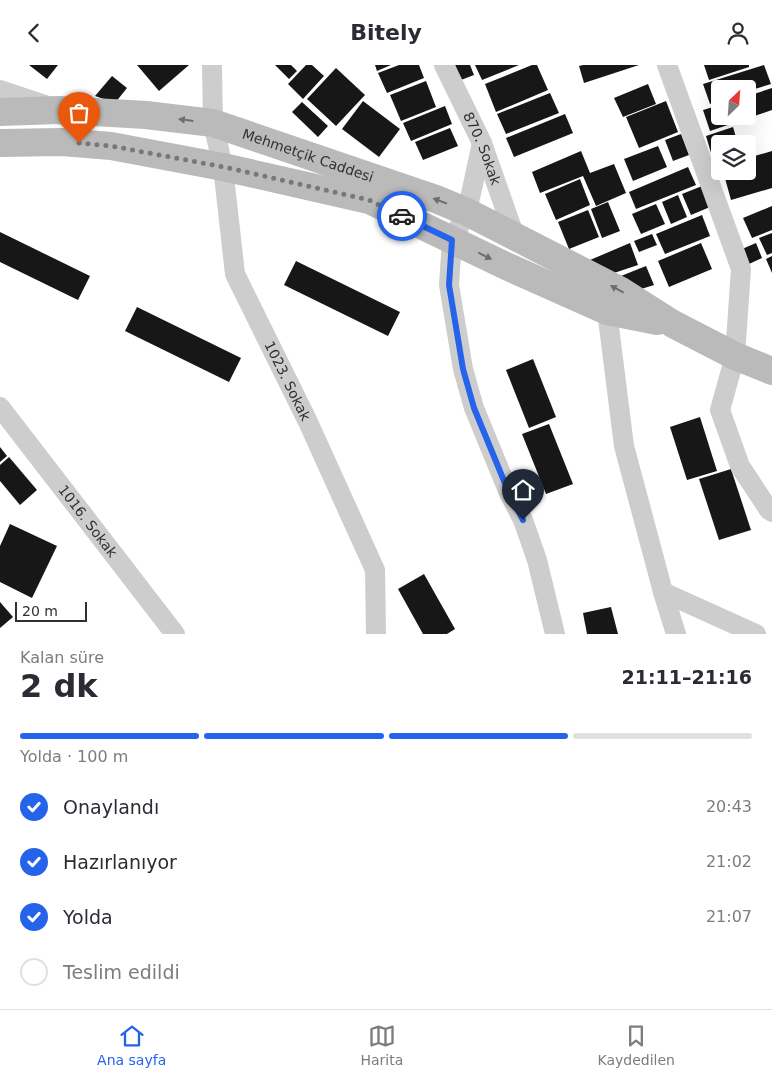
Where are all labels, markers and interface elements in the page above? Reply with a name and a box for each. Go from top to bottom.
icon: back [20,19,48,47]
icon: person [724,19,752,47]
text: Bitely [350,20,422,45]
north arrow [711,80,756,125]
map controls [711,80,756,180]
pin [58,92,100,143]
icon: bag [65,99,93,127]
street label: 870. Sokak [460,109,504,188]
one-way arrow [177,116,193,124]
street label: Mehmetçik Caddesi [240,126,376,185]
button: layers [711,135,756,180]
courier [377,191,427,241]
one-way arrow [432,197,447,205]
icon: car [388,202,416,230]
one-way arrow [478,252,492,260]
one-way arrow [610,285,624,293]
street label: 1023. Sokak [261,339,314,424]
pin [502,469,544,520]
icon: home [509,476,537,504]
street label: 1016. Sokak [55,482,121,561]
scale bar [15,599,88,622]
text: 20 m [22,603,58,619]
text: Kalan süre [20,648,104,667]
text: 21:11–21:16 [622,666,752,688]
text: 2 dk [20,667,98,705]
text: Yolda · 100 m [20,747,128,766]
icon: check [20,793,48,821]
text: Onaylandı [63,796,159,818]
text: 20:43 [706,797,752,816]
icon: check [20,848,48,876]
text: Hazırlanıyor [63,851,177,873]
text: 21:02 [706,852,752,871]
icon: check [20,903,48,931]
text: Yolda [63,906,113,928]
text: 21:07 [706,907,752,926]
text: Teslim edildi [63,961,180,983]
tab: Ana sayfa [97,1022,166,1068]
tab: Harita [360,1022,403,1068]
tab: Kaydedilen [597,1022,675,1068]

